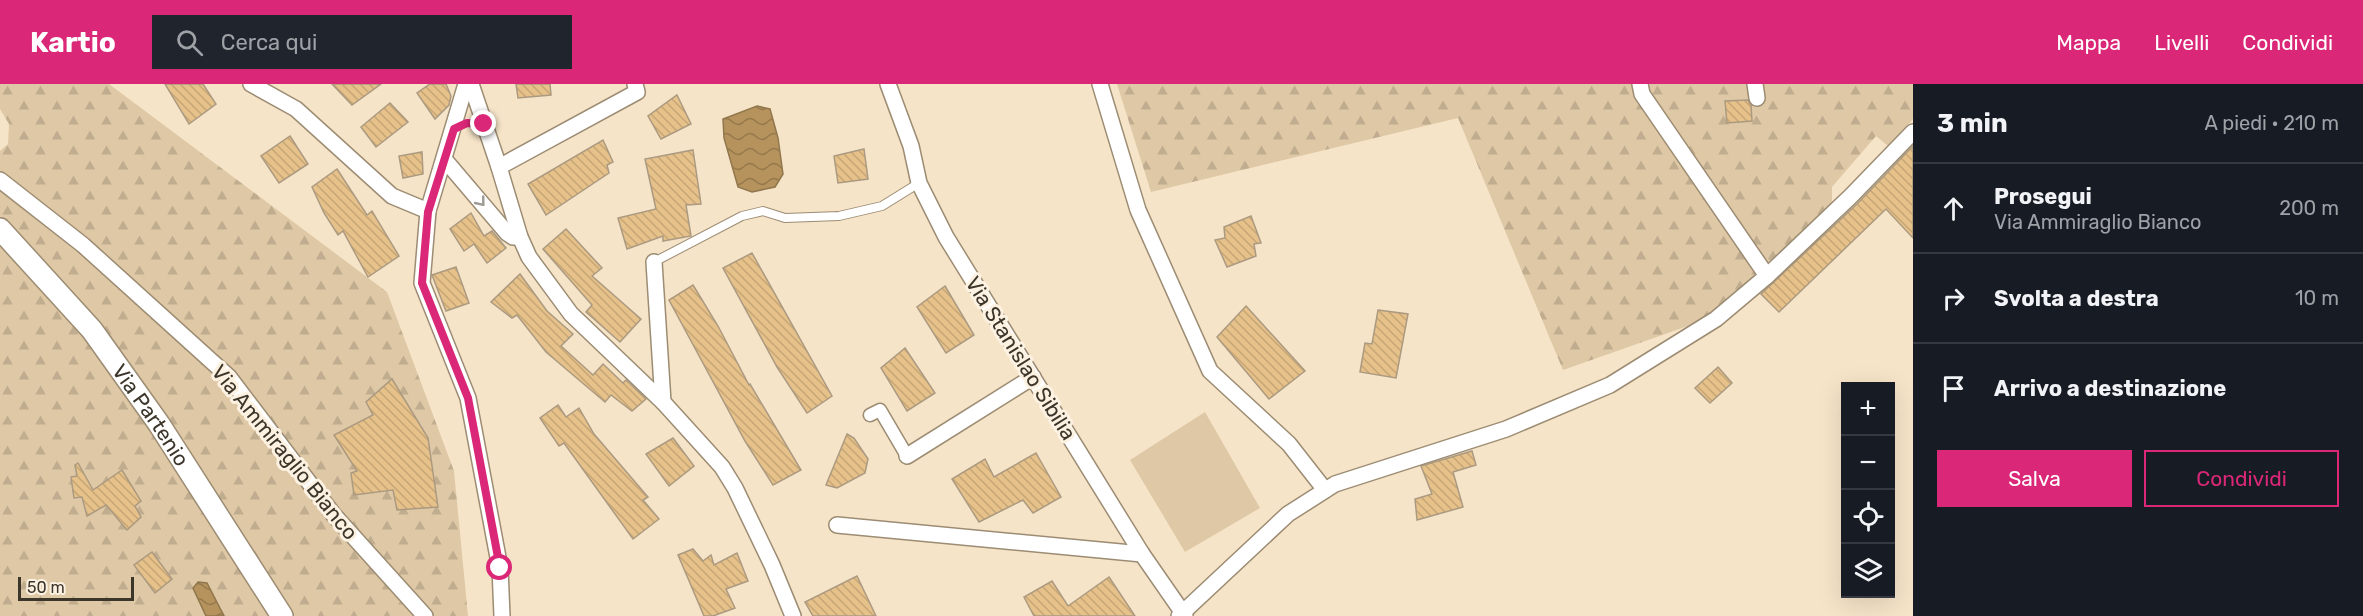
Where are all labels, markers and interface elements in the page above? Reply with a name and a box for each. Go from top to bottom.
search box [152,15,572,69]
text: Kartio [30,26,116,59]
icon: search [173,26,206,59]
text: Cerca qui [221,29,317,56]
text: Mappa [2056,30,2121,55]
text: Livelli [2154,30,2209,55]
text: Condividi [2242,30,2333,55]
text: 3 min [1937,108,2008,139]
route end [470,110,496,136]
text: A piedi · 210 m [2204,111,2339,135]
text: Prosegui [1994,183,2092,210]
icon: ahead [1937,192,1970,225]
one-way arrow [473,195,484,206]
text: 200 m [2279,196,2339,220]
text: Via Ammiraglio Bianco [1994,210,2201,234]
street label: Via Stanislao Sibilia [961,272,1081,444]
icon: right [1937,282,1970,315]
text: Svolta a destra [1994,285,2159,312]
text: 10 m [2295,286,2339,310]
street label: Via Partenio [107,359,195,470]
street label: Via Ammiraglio Bianco [207,359,363,545]
icon: arrive [1937,372,1970,405]
text: Arrivo a destinazione [1994,375,2226,402]
map controls [1841,382,1895,598]
button: + [1841,382,1895,436]
button: − [1841,436,1895,490]
button: Salva [1937,450,2132,507]
button: Condividi [2144,450,2339,507]
button: locate [1841,490,1895,544]
button: layers [1841,544,1895,598]
route start [486,554,512,580]
scale bar [18,574,134,602]
text: 50 m [27,578,65,597]

